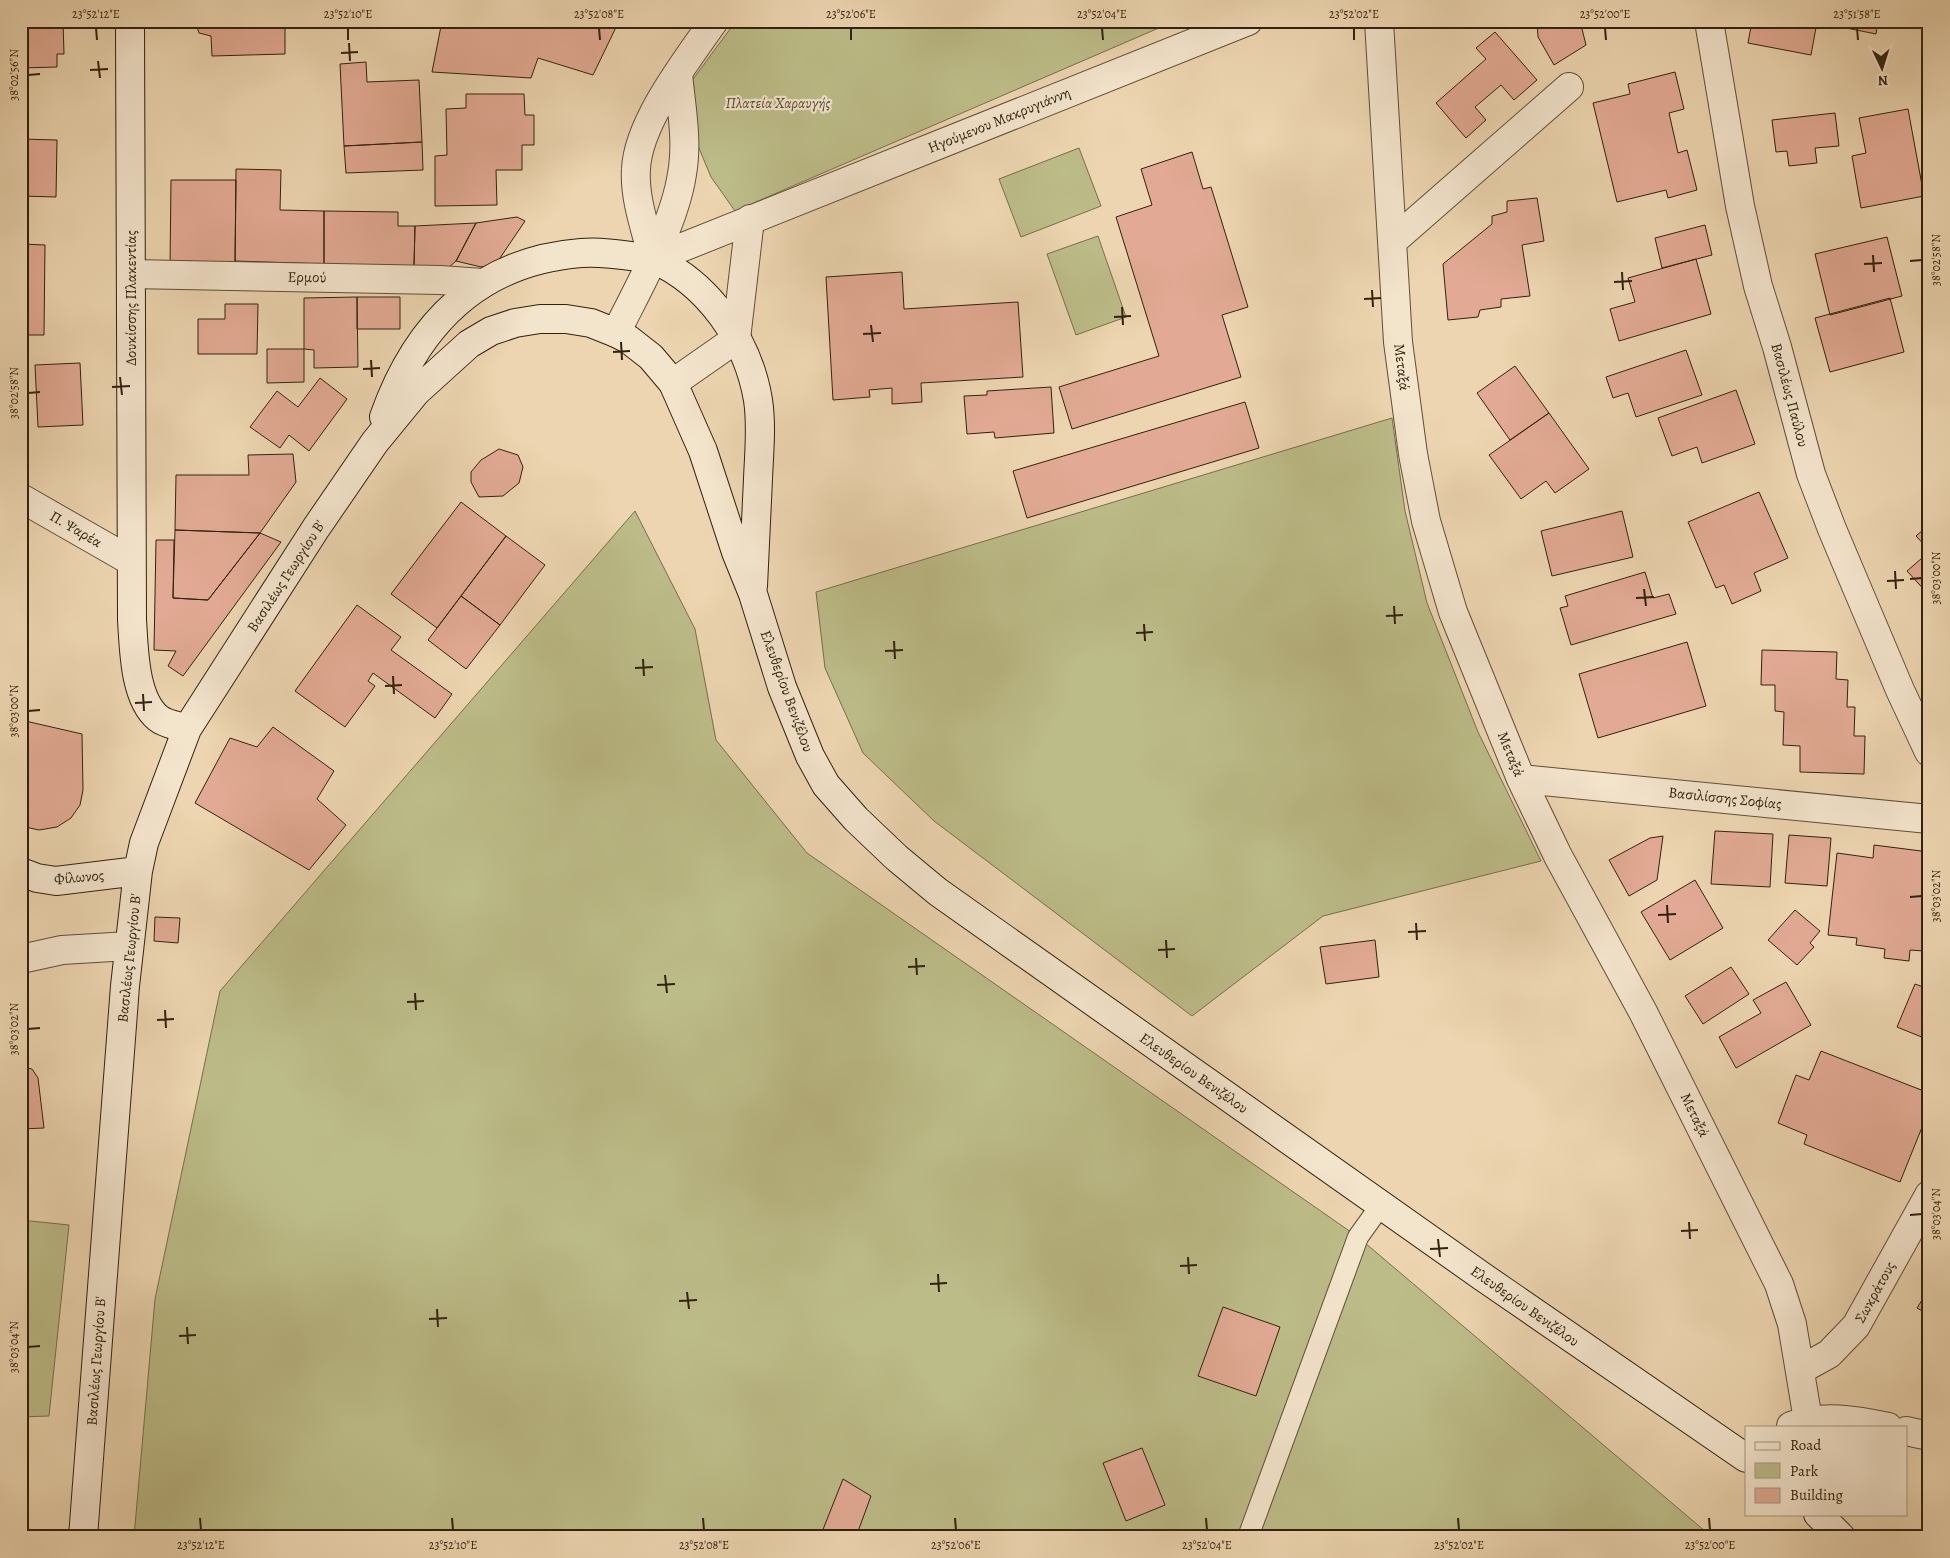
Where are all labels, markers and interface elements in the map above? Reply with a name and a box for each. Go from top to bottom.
text: 23°52'12"E [72,6,120,22]
text: 23°52'10"E [324,6,372,22]
text: 23°52'08"E [574,6,624,22]
text: 23°52'06"E [826,6,876,22]
text: 23°52'04"E [1077,6,1127,22]
text: 23°52'02"E [1329,6,1379,22]
text: 23°52'00"E [1580,6,1630,22]
text: 23°51'58"E [1833,6,1881,22]
north arrow [1858,42,1908,92]
text: 38°02'56"N [6,49,22,101]
text: N [1877,71,1889,90]
street label: Ηγούμενου Μακρυγιάννη [925,82,1073,158]
park label: Πλατεία Χαραυγής [726,93,831,113]
street label: Δουκίσσης Πλακεντίας [121,230,141,366]
text: 38°02'58"N [1928,234,1944,286]
street label: Ερμού [287,267,327,287]
street label: Βασιλέως Παύλου [1766,341,1814,449]
street label: Μεταξά [1389,342,1415,392]
text: 38°02'58"N [6,367,22,419]
street label: Π. Ψαρέα [46,506,106,552]
street label: Βασιλέως Γεωργίου Β' [242,516,330,636]
text: 38°03'00"N [1928,551,1944,604]
street label: Ελευθερίου Βενιζέλου [756,627,818,755]
text: 38°03'00"N [6,684,22,737]
street label: Μεταξά [1493,728,1529,780]
street label: Βασιλίσσης Σοφίας [1667,782,1783,814]
street label: Φίλωνος [53,865,105,889]
text: 38°03'02"N [1928,870,1944,922]
street label: Βασιλέως Γεωργίου Β' [112,892,146,1024]
text: 38°03'02"N [6,1003,22,1055]
street label: Ελευθερίου Βενιζέλου [1136,1028,1252,1118]
street label: Μεταξά [1676,1089,1714,1141]
text: 38°03'04"N [1928,1188,1944,1240]
street label: Σωκράτους [1850,1258,1900,1326]
street label: Ελευθερίου Βενιζέλου [1467,1261,1583,1351]
street label: Βασιλέως Γεωργίου Β' [81,1296,111,1426]
text: 38°03'04"N [6,1321,22,1373]
legend [1745,1426,1908,1516]
text: Road [1790,1435,1822,1455]
text: Park [1790,1461,1819,1481]
text: Building [1790,1485,1843,1505]
text: 23°52'12"E [177,1537,225,1553]
text: 23°52'10"E [429,1537,477,1553]
text: 23°52'08"E [679,1537,729,1553]
text: 23°52'06"E [931,1537,981,1553]
text: 23°52'04"E [1182,1537,1232,1553]
text: 23°52'02"E [1434,1537,1484,1553]
text: 23°52'00"E [1685,1537,1735,1553]

